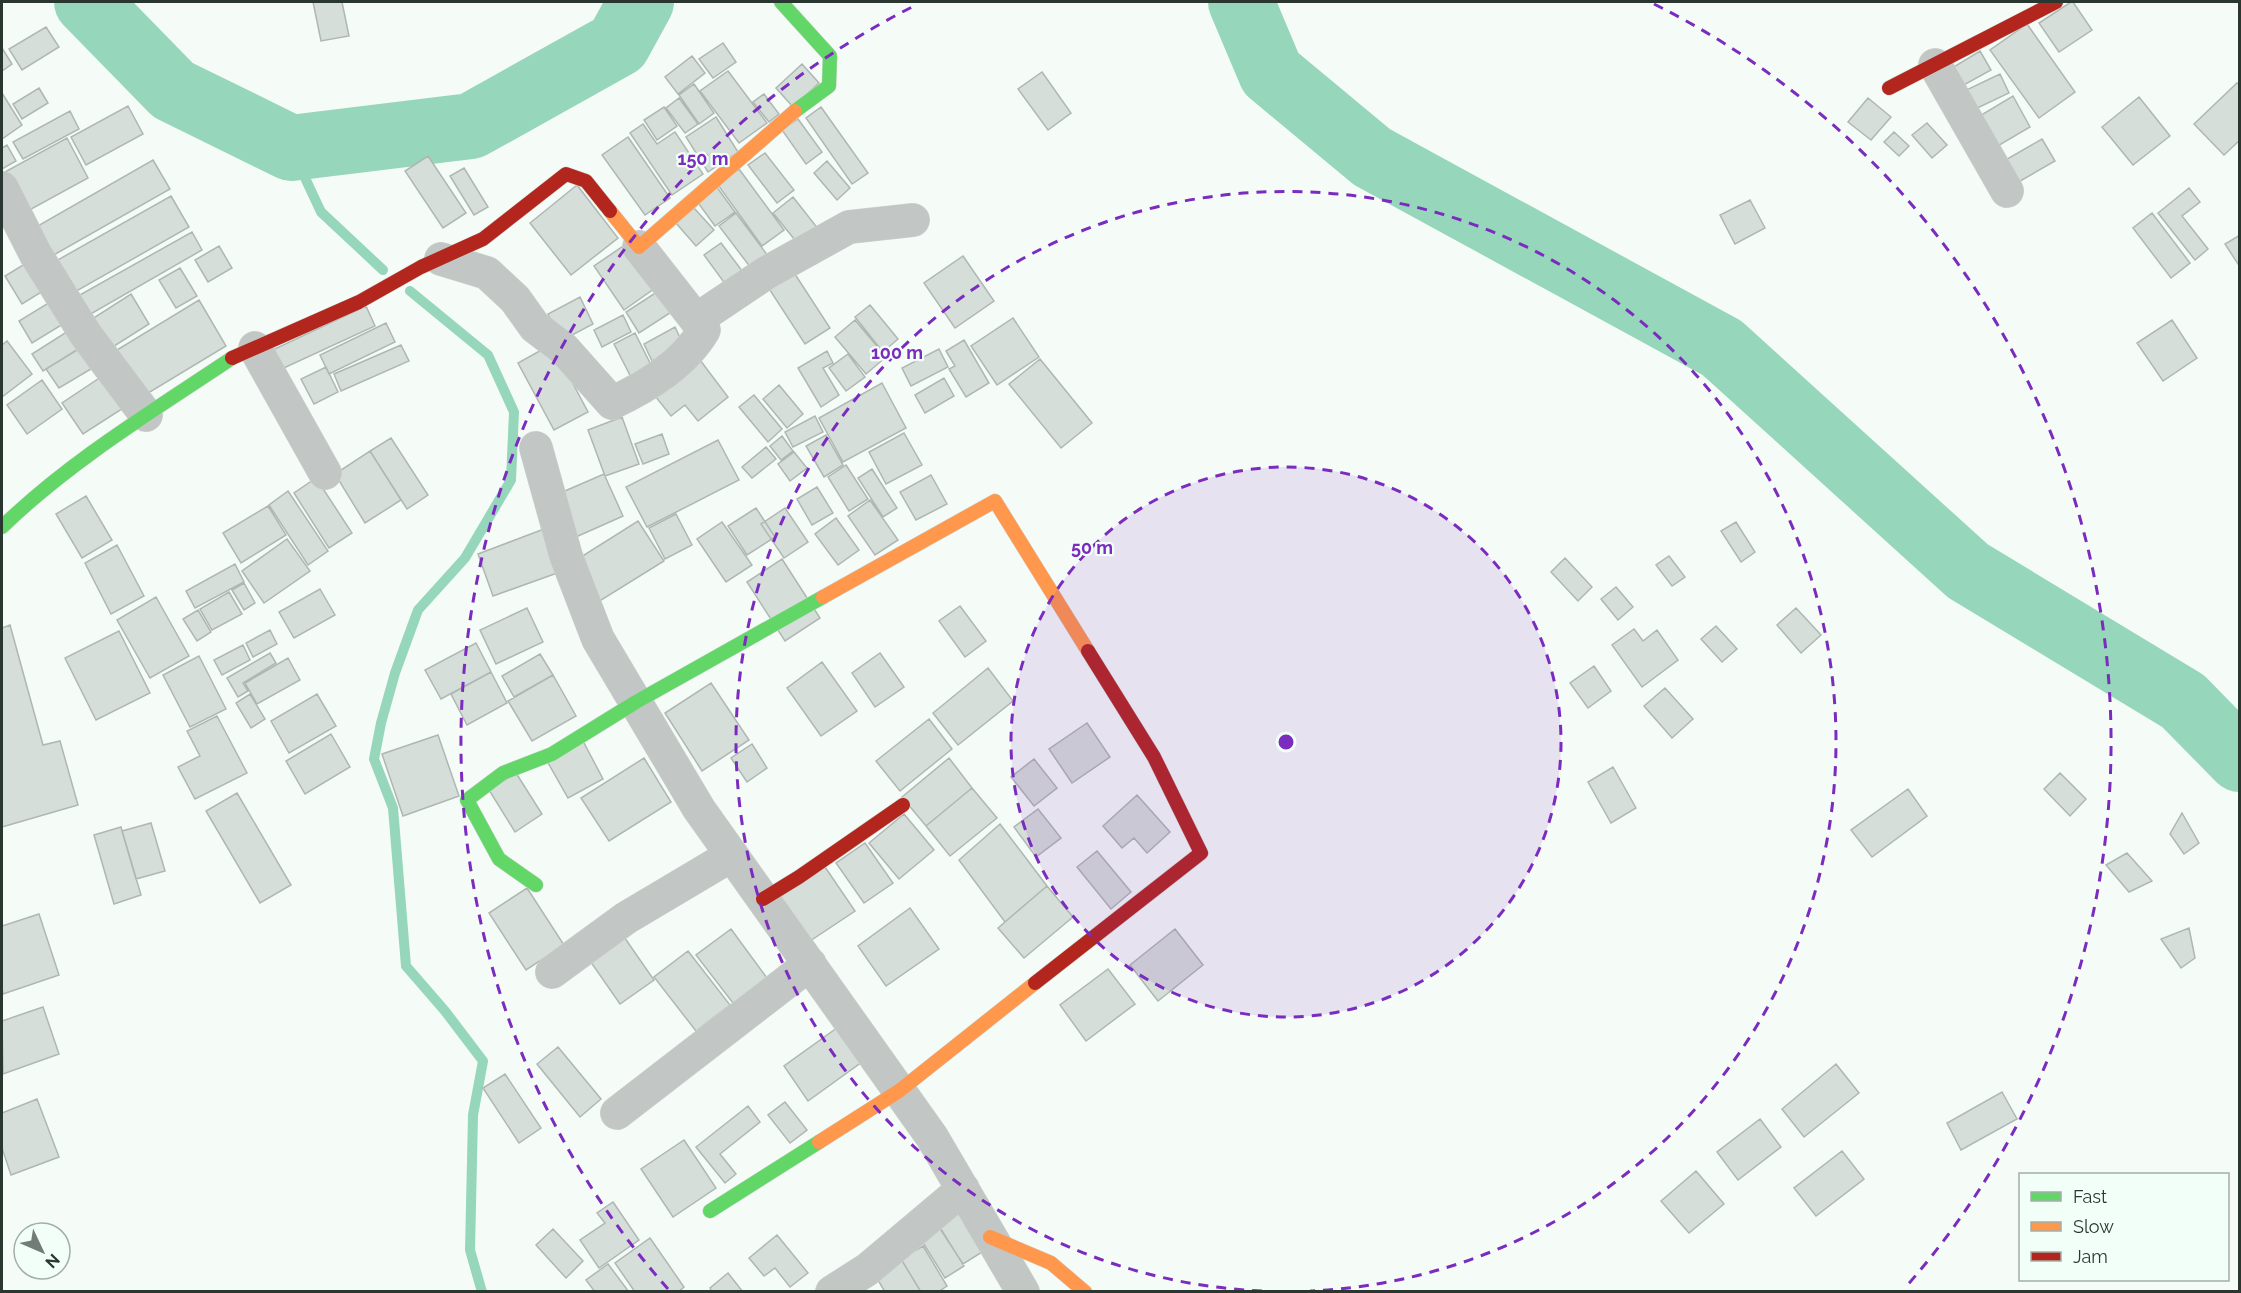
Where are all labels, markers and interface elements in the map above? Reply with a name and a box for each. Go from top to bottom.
text: 150 m [678,148,729,169]
text: 100 m [871,342,923,363]
text: 50 m [1071,537,1113,558]
centre of rings [1276,732,1296,752]
legend [2019,1173,2229,1281]
text: Fast [2073,1186,2107,1207]
text: Slow [2073,1216,2114,1237]
north arrow [12,1221,72,1281]
text: Jam [2073,1246,2108,1267]
text: N [41,1250,64,1272]

